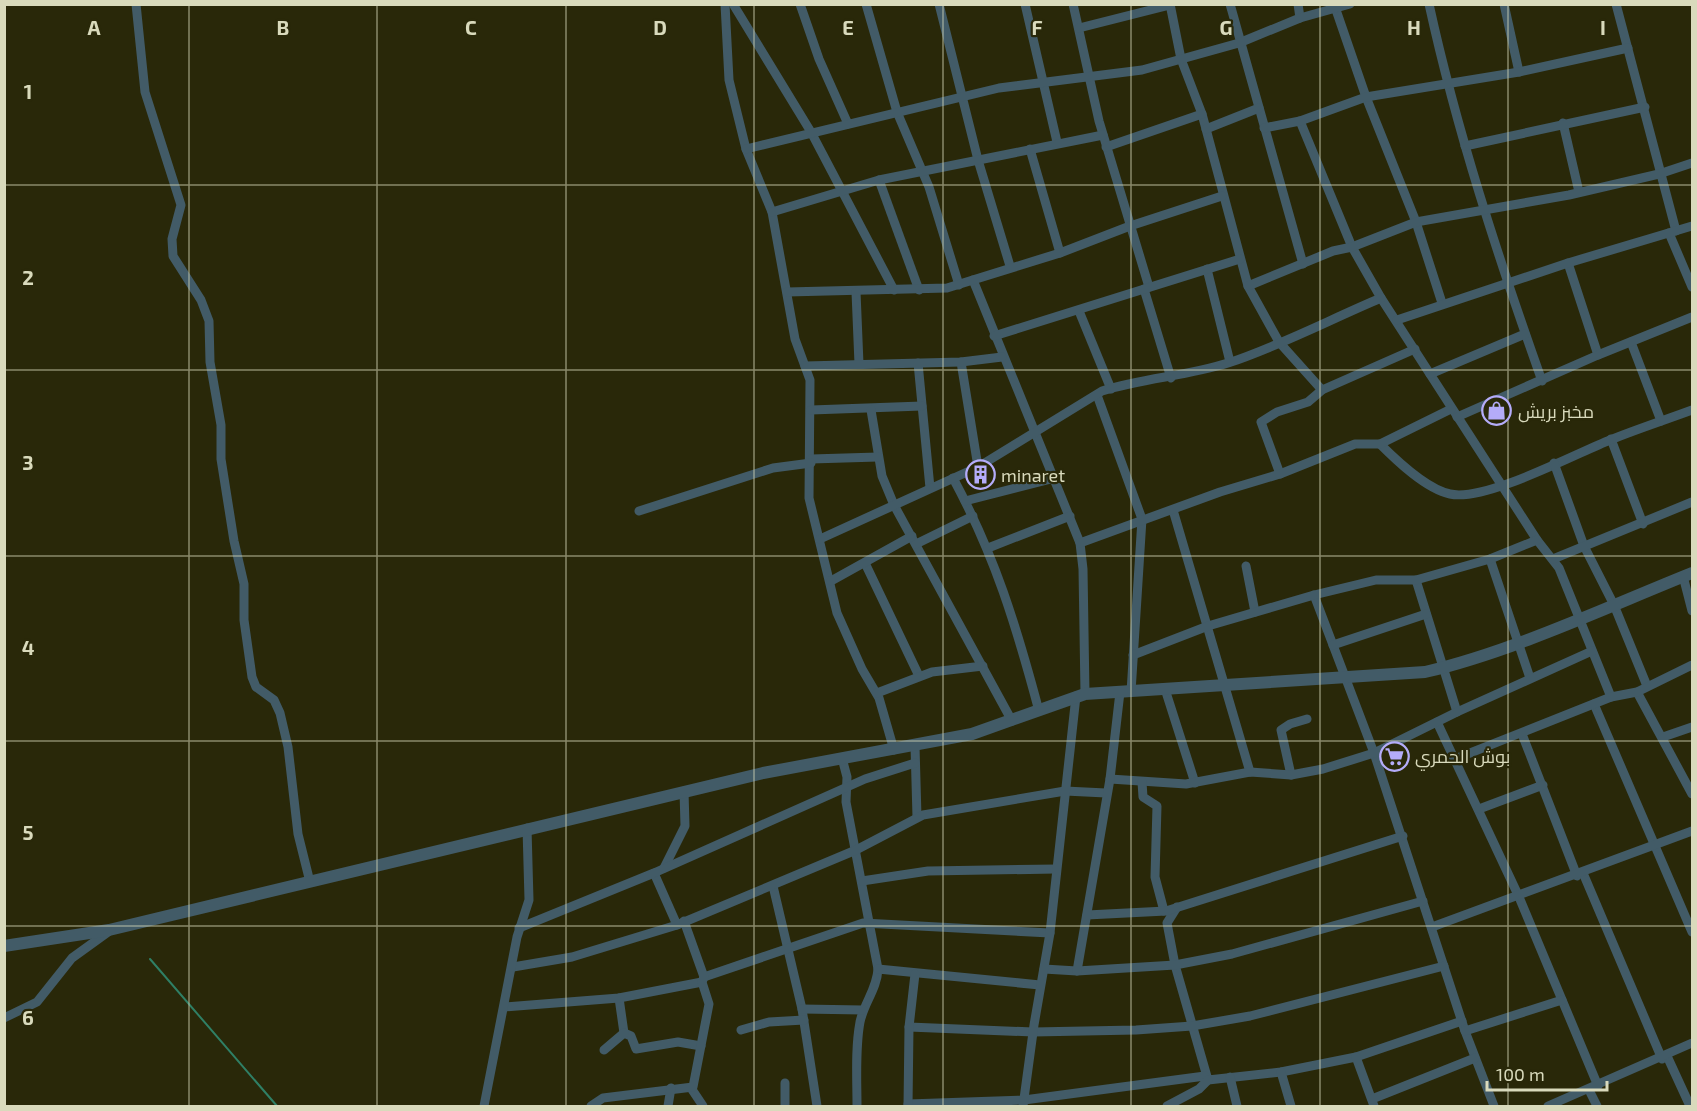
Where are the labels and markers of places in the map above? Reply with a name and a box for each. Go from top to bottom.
shop icon: مخبز بريش [1481,395,1513,427]
place label: مخبز بريش [1518,400,1594,423]
building icon: minaret [964,459,996,491]
place label: minaret [1001,464,1065,486]
supermarket icon: بوش الحمري [1378,740,1410,772]
place label: بوش الحمري [1415,745,1510,771]

